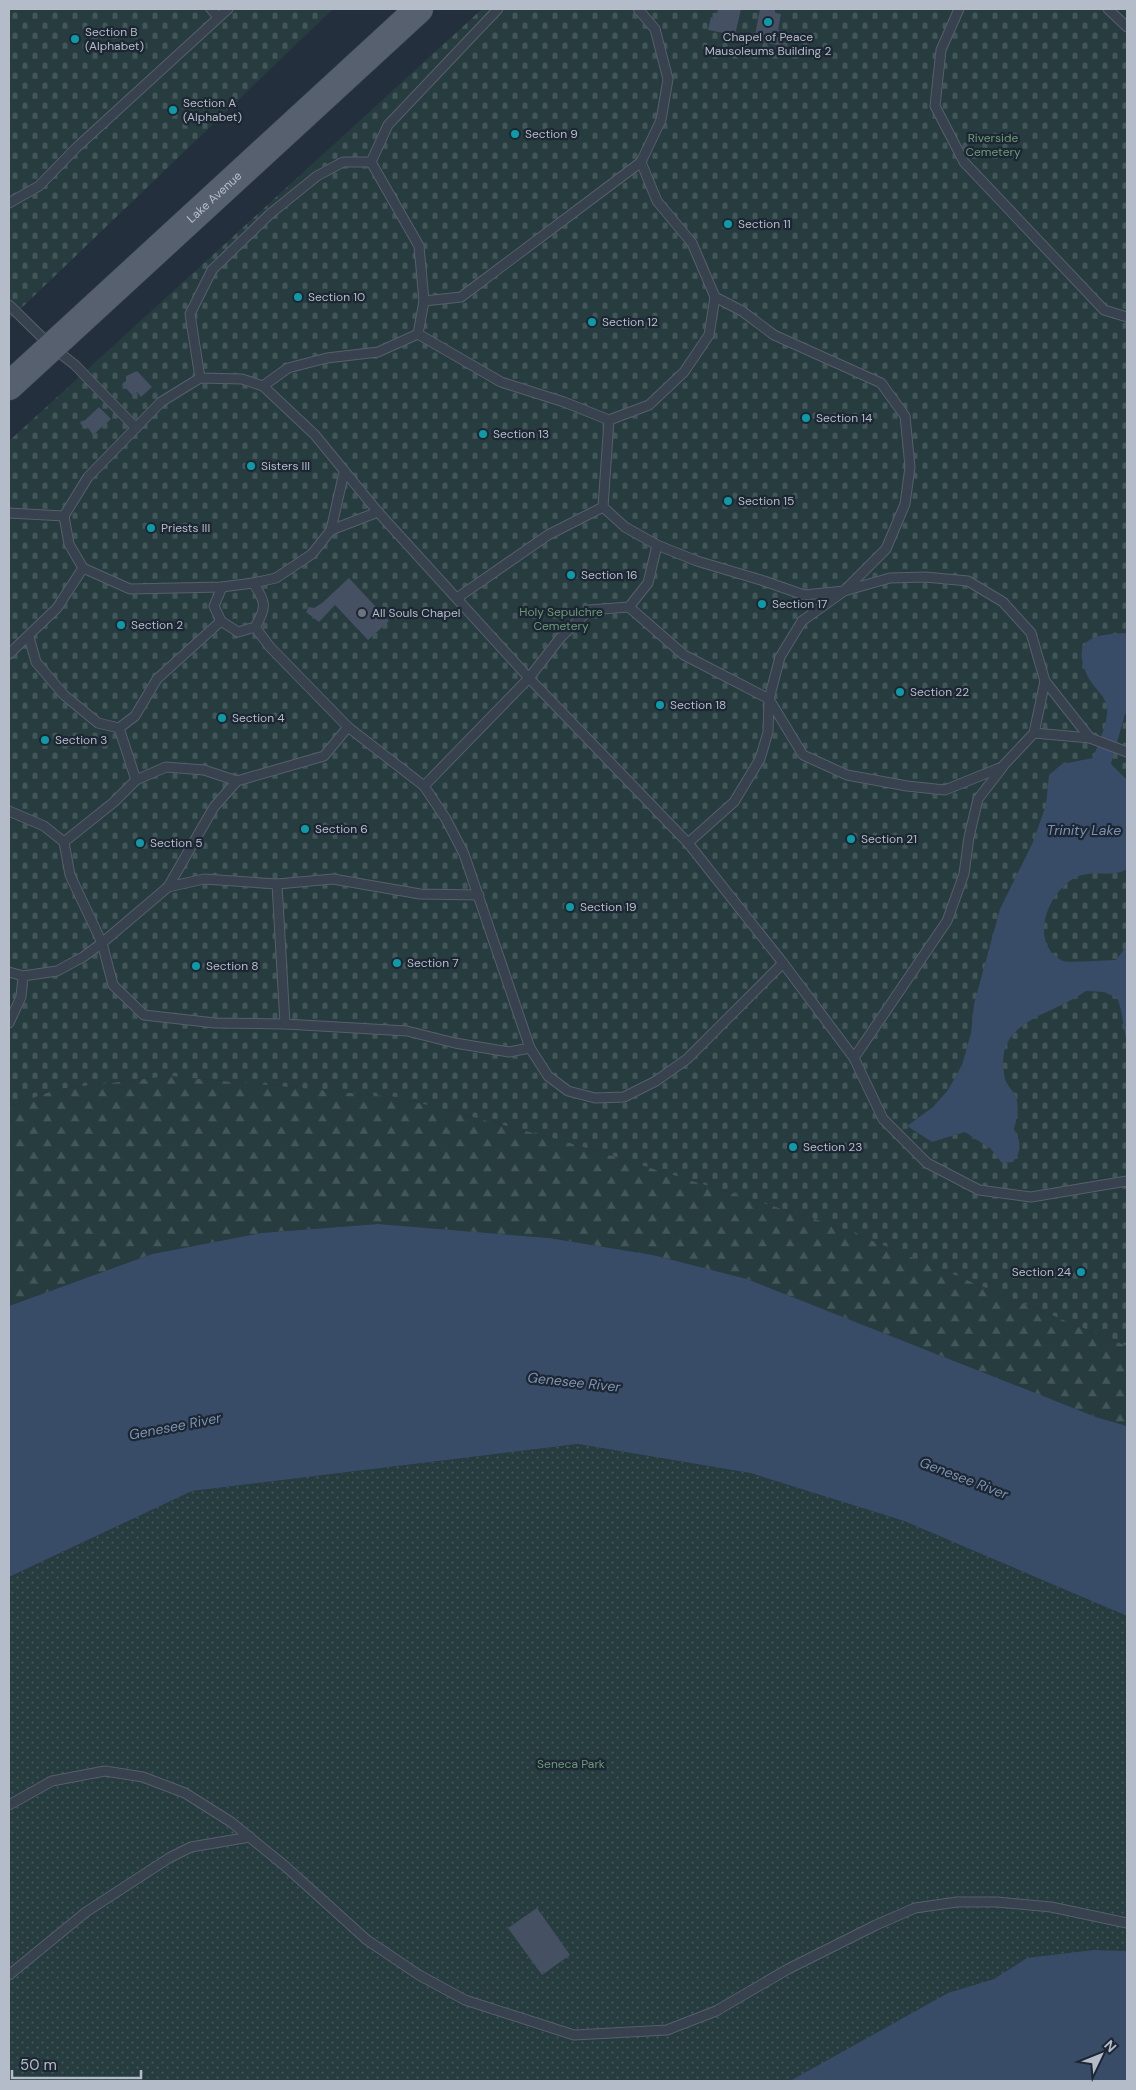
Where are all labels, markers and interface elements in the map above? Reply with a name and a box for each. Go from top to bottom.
marker: Chapel of Peace Mausoleums Building 2 [762,16,774,28]
place label: Section B (Alphabet) [85,24,144,54]
place label: Chapel of Peace Mausoleums Building 2 [705,29,831,59]
marker: Section B (Alphabet) [69,33,81,45]
place label: Section A (Alphabet) [183,95,242,125]
marker: Section A (Alphabet) [167,104,179,116]
place label: Section 9 [525,126,578,142]
marker: Section 9 [509,128,521,140]
park label: Riverside Cemetery [965,130,1021,160]
street label: Lake Avenue [183,168,245,227]
place label: Section 11 [738,216,791,232]
marker: Section 11 [722,218,734,230]
place label: Section 10 [308,289,365,305]
marker: Section 10 [292,291,304,303]
place label: Section 12 [602,314,658,330]
marker: Section 12 [586,316,598,328]
place label: Section 14 [816,410,872,426]
marker: Section 14 [800,412,812,424]
place label: Section 13 [493,426,549,442]
marker: Section 13 [477,428,489,440]
place label: Sisters III [261,458,310,474]
marker: Sisters III [245,460,257,472]
place label: Section 15 [738,493,794,509]
marker: Section 15 [722,495,734,507]
place label: Priests III [161,520,210,536]
marker: Priests III [145,522,157,534]
place label: Section 16 [581,567,638,583]
marker: Section 16 [565,569,577,581]
place label: Section 17 [772,596,827,612]
marker: Section 17 [756,598,768,610]
park label: Holy Sepulchre Cemetery [519,604,603,634]
place label: All Souls Chapel [372,605,460,621]
marker: All Souls Chapel [356,607,368,619]
place label: Section 2 [131,617,183,633]
marker: Section 2 [115,619,127,631]
place label: Section 22 [910,684,969,700]
marker: Section 22 [894,686,906,698]
place label: Section 18 [670,697,726,713]
marker: Section 18 [654,699,666,711]
place label: Section 4 [232,710,285,726]
marker: Section 4 [216,712,228,724]
place label: Section 3 [55,732,107,748]
marker: Section 3 [39,734,51,746]
place label: Section 6 [315,821,368,837]
water label: Trinity Lake [1047,821,1121,839]
marker: Section 6 [299,823,311,835]
place label: Section 21 [861,831,917,847]
marker: Section 21 [845,833,857,845]
place label: Section 5 [150,835,203,851]
marker: Section 5 [134,837,146,849]
place label: Section 19 [580,899,637,915]
marker: Section 19 [564,901,576,913]
place label: Section 7 [407,955,459,971]
marker: Section 7 [391,957,403,969]
place label: Section 8 [206,958,259,974]
marker: Section 8 [190,960,202,972]
place label: Section 23 [803,1139,862,1155]
marker: Section 23 [787,1141,799,1153]
place label: Section 24 [1012,1264,1071,1280]
marker: Section 24 [1075,1266,1087,1278]
water label: Genesee River [527,1368,622,1396]
water label: Genesee River [127,1408,223,1444]
water label: Genesee River [917,1453,1012,1503]
park label: Seneca Park [537,1756,605,1772]
north arrow [1076,2030,1126,2080]
text: N [1100,2036,1121,2056]
scale bar [12,2048,141,2080]
text: 50 m [20,2055,57,2075]

